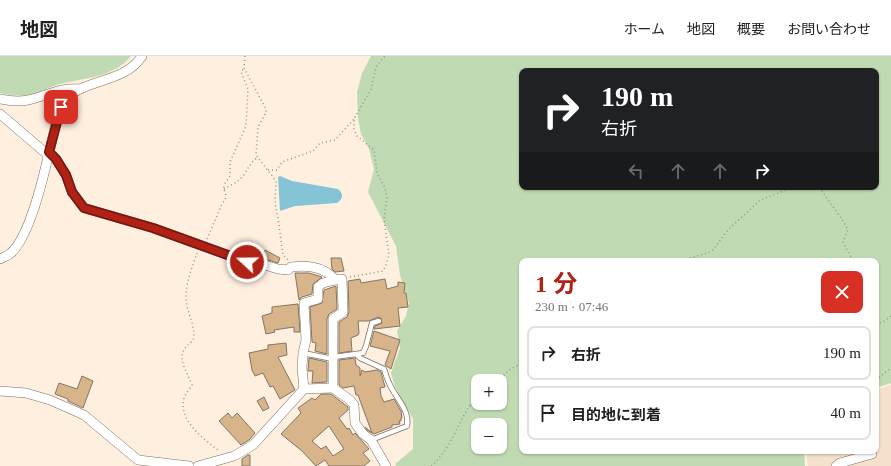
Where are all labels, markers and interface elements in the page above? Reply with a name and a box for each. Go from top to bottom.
text: 地図 [20,19,58,40]
text: ホーム [623,22,665,37]
text: 地図 [687,22,715,37]
text: 概要 [737,22,765,37]
text: お問い合わせ [787,22,871,37]
text: 190 m [601,81,673,112]
icon: right [535,84,587,136]
pin [44,90,78,124]
icon: arrive [50,96,72,118]
text: 右折 [601,119,637,139]
icon: left [625,160,647,182]
icon: ahead [667,160,689,182]
icon: ahead [709,160,731,182]
icon: right [751,160,773,182]
position arrow [226,241,268,283]
text: 1 分 [535,271,577,297]
button: close [821,271,863,313]
text: 230 m · 07:46 [535,299,608,314]
icon: right [537,342,559,364]
text: 190 m [823,345,861,361]
text: 右折 [571,347,601,363]
map controls [471,374,507,454]
button: + [471,374,507,410]
icon: arrive [537,402,559,424]
text: 40 m [831,405,861,421]
text: 目的地に到着 [571,407,661,423]
button: − [471,418,507,454]

